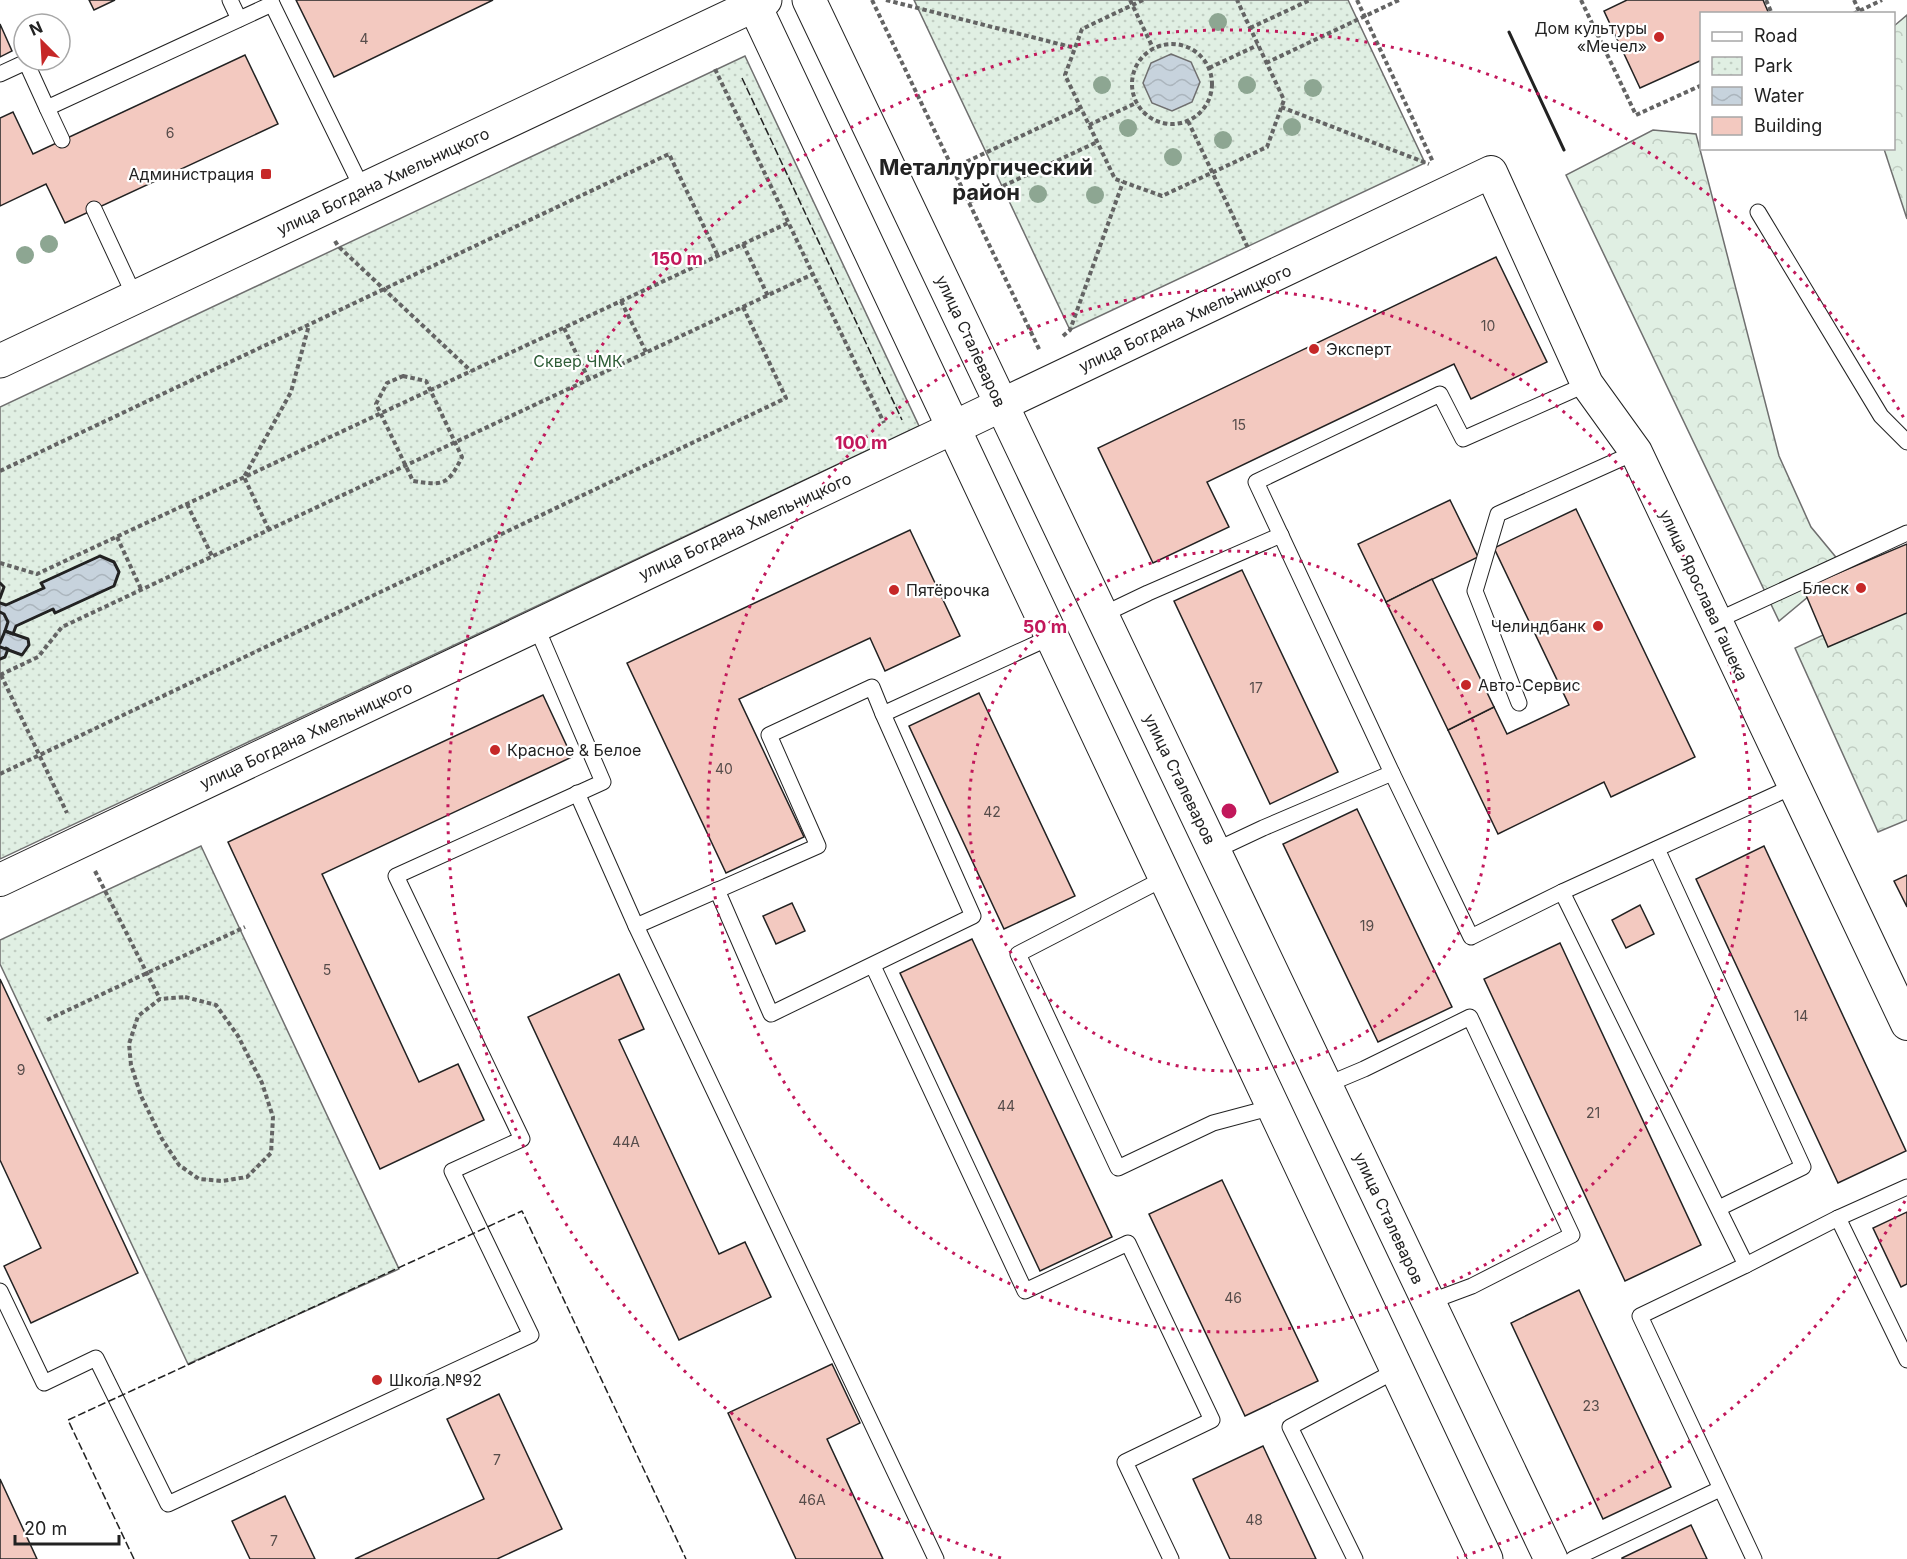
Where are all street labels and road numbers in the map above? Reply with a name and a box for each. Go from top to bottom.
street label: улица Богдана Хмельницкого [274,123,492,239]
street label: улица Богдана Хмельницкого [1076,260,1294,376]
street label: улица Сталеваров [932,272,1010,410]
street label: улица Богдана Хмельницкого [636,468,854,584]
street label: улица Ярослава Гашека [1655,506,1753,684]
street label: улица Богдана Хмельницкого [197,677,415,793]
street label: улица Сталеваров [1140,710,1220,848]
street label: улица Сталеваров [1350,1149,1428,1287]

